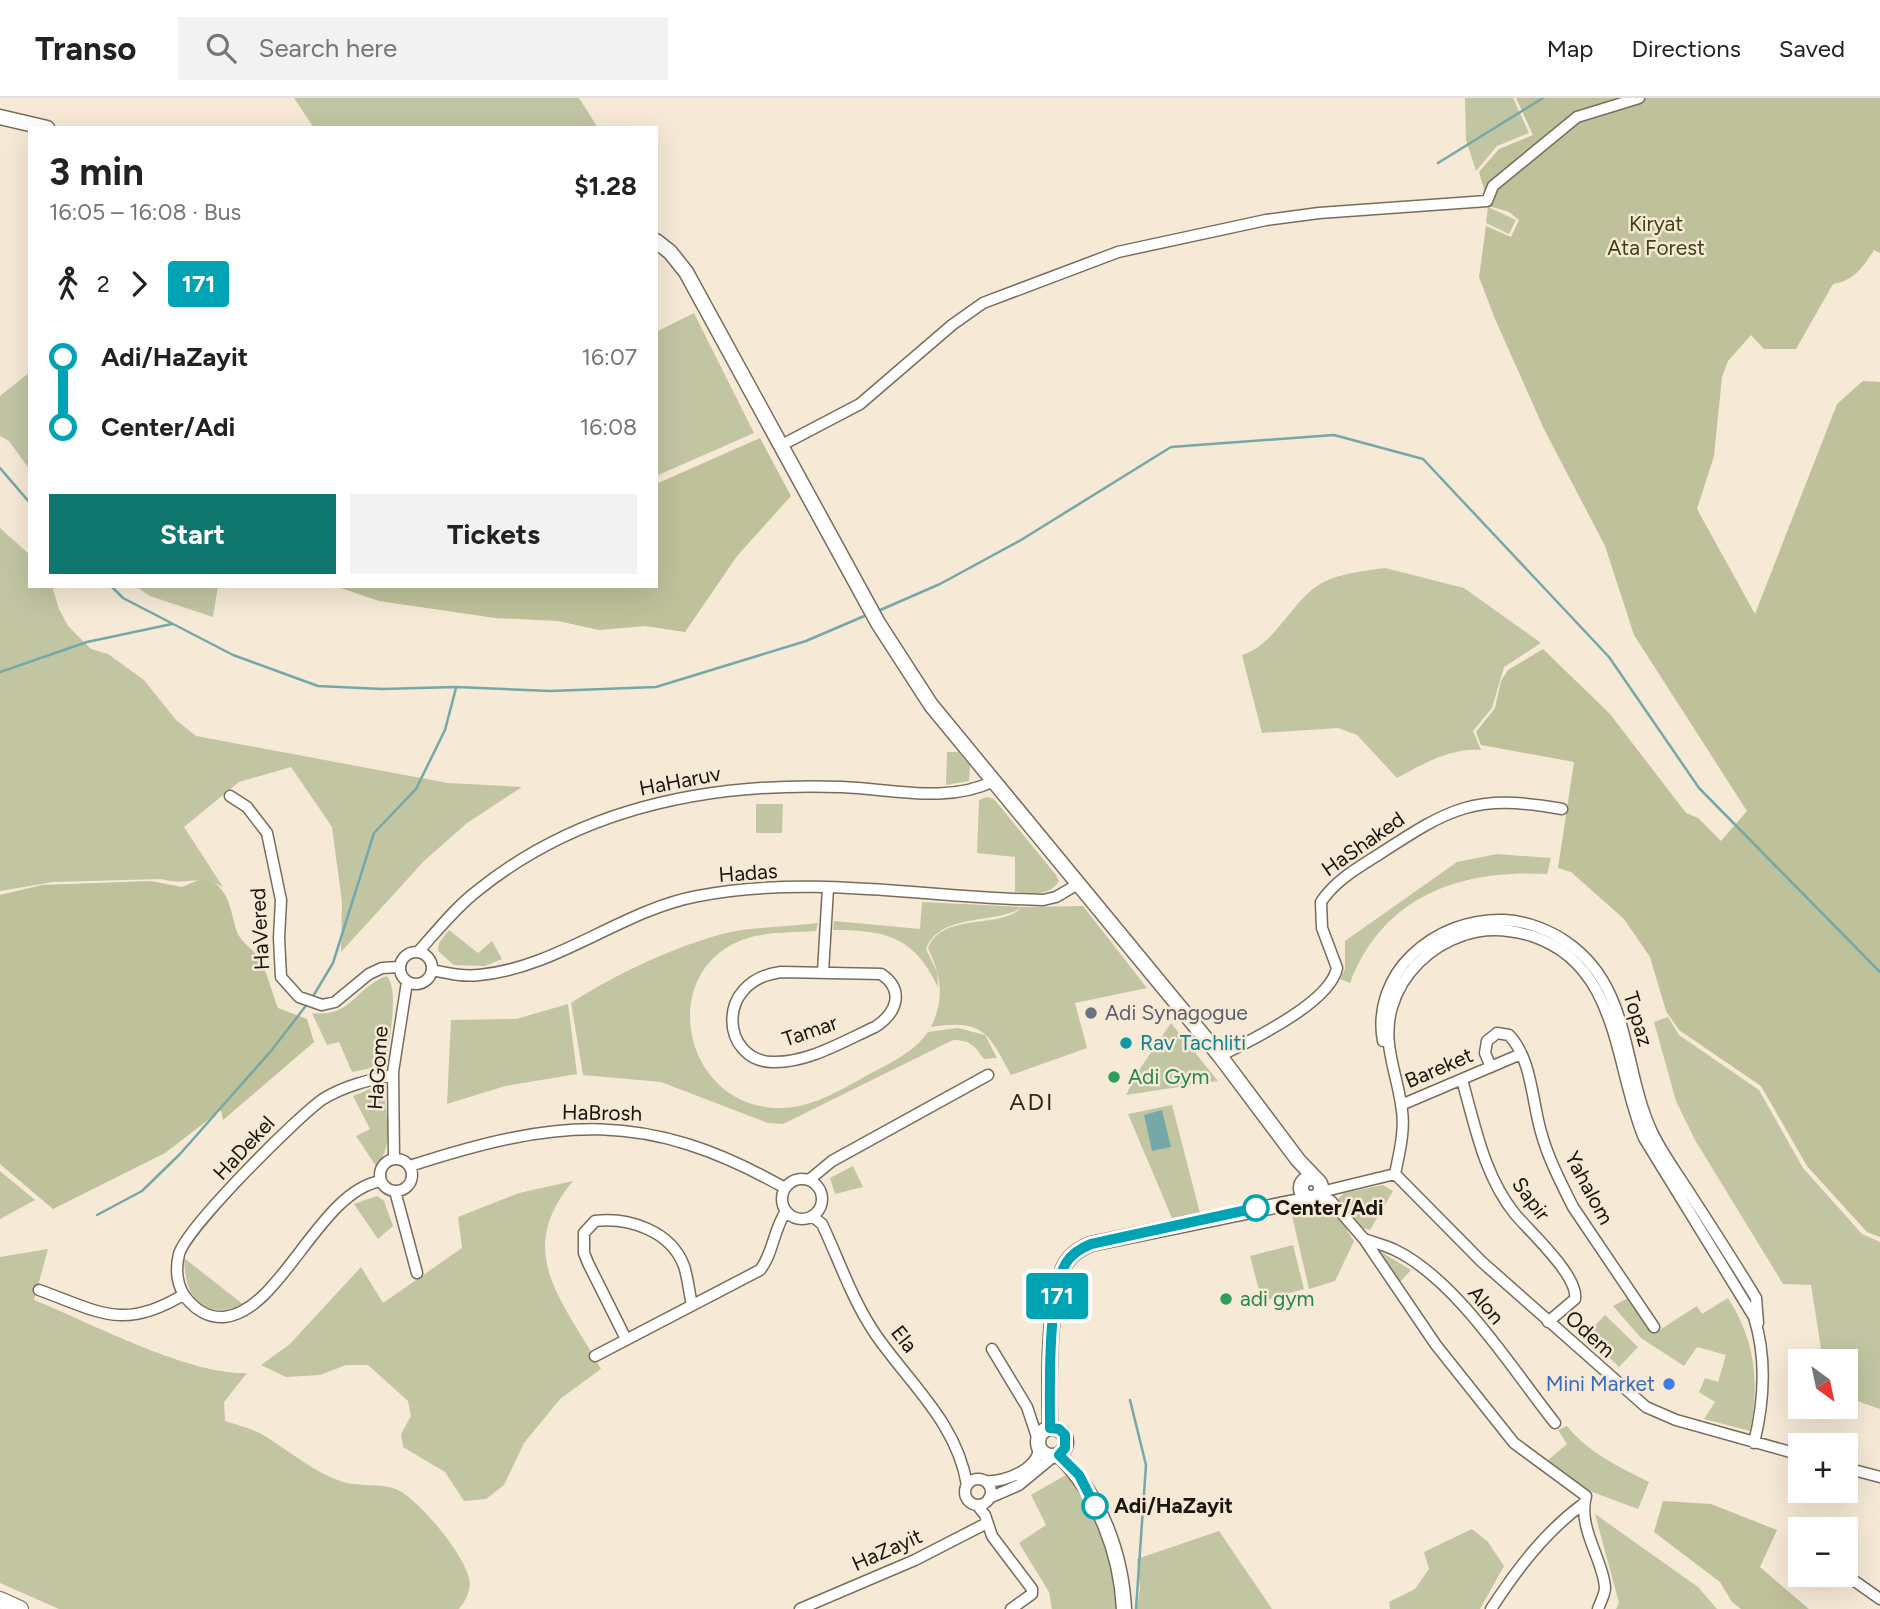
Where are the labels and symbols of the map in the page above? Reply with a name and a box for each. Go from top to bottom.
park label: Kiryat Ata Forest [1607,211,1705,260]
street label: HaHaruv [637,760,723,801]
street label: HaShaked [1316,806,1409,881]
street label: Hadas [718,858,778,887]
street label: HaVered [245,887,274,971]
street label: Topaz [1618,988,1659,1049]
place label: Adi Synagogue [1105,1000,1248,1025]
marker: Adi Synagogue [1083,1005,1099,1021]
street label: Tamar [779,1009,841,1052]
street label: HaGome [362,1025,393,1111]
place label: Rav Tachliti [1140,1030,1246,1055]
marker: Rav Tachliti [1118,1035,1134,1051]
street label: Bareket [1401,1042,1477,1093]
place label: Adi Gym [1128,1064,1209,1089]
marker: Adi Gym [1106,1069,1122,1085]
district label: ADI [1009,1087,1055,1116]
street label: HaBrosh [562,1099,642,1126]
street label: HaDekel [208,1110,280,1185]
street label: Yahalom [1560,1147,1619,1229]
street label: Sapir [1507,1172,1556,1225]
marker: Center/Adi [1243,1195,1269,1221]
place label: Center/Adi [1275,1195,1383,1220]
line badge: 171 [1017,1273,1097,1319]
street label: Alon [1463,1280,1510,1329]
place label: adi gym [1240,1286,1314,1311]
marker: adi gym [1218,1291,1234,1307]
street label: Odem [1560,1305,1620,1362]
street label: Ela [886,1320,923,1357]
north arrow [1788,1349,1858,1419]
place label: Mini Market [1546,1371,1655,1396]
marker: Mini Market [1661,1376,1677,1392]
marker: Adi/HaZayit [1082,1493,1108,1519]
place label: Adi/HaZayit [1114,1493,1233,1518]
street label: HaZayit [848,1523,926,1576]

